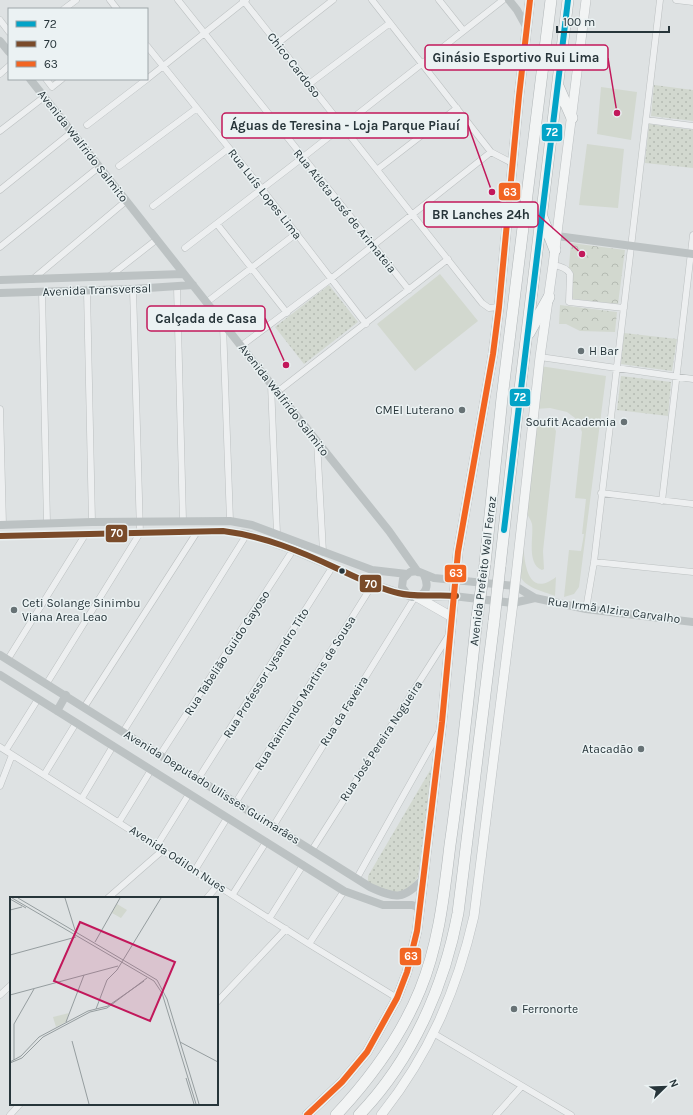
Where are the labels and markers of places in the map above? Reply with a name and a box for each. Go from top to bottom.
callout: Ginásio Esportivo Rui Lima [425,45,608,70]
callout: Águas de Teresina - Loja Parque Piauí [222,113,468,138]
callout: BR Lanches 24h [424,202,538,227]
callout: Calçada de Casa [147,306,265,331]
place label: H Bar [589,344,619,358]
marker: H Bar [576,346,586,356]
place label: CMEI Luterano [375,403,454,417]
marker: CMEI Luterano [457,405,467,415]
place label: Soufit Academia [525,415,616,429]
marker: Soufit Academia [619,417,629,427]
unlabelled marker [337,566,347,576]
place label: Ceti Solange Sinimbu Viana Area Leao [22,596,141,624]
marker: Ceti Solange Sinimbu Viana Area Leao [9,605,19,615]
place label: Atacadão [582,742,633,756]
marker: Atacadão [636,744,646,754]
place label: Ferronorte [522,1002,578,1016]
marker: Ferronorte [509,1004,519,1014]

